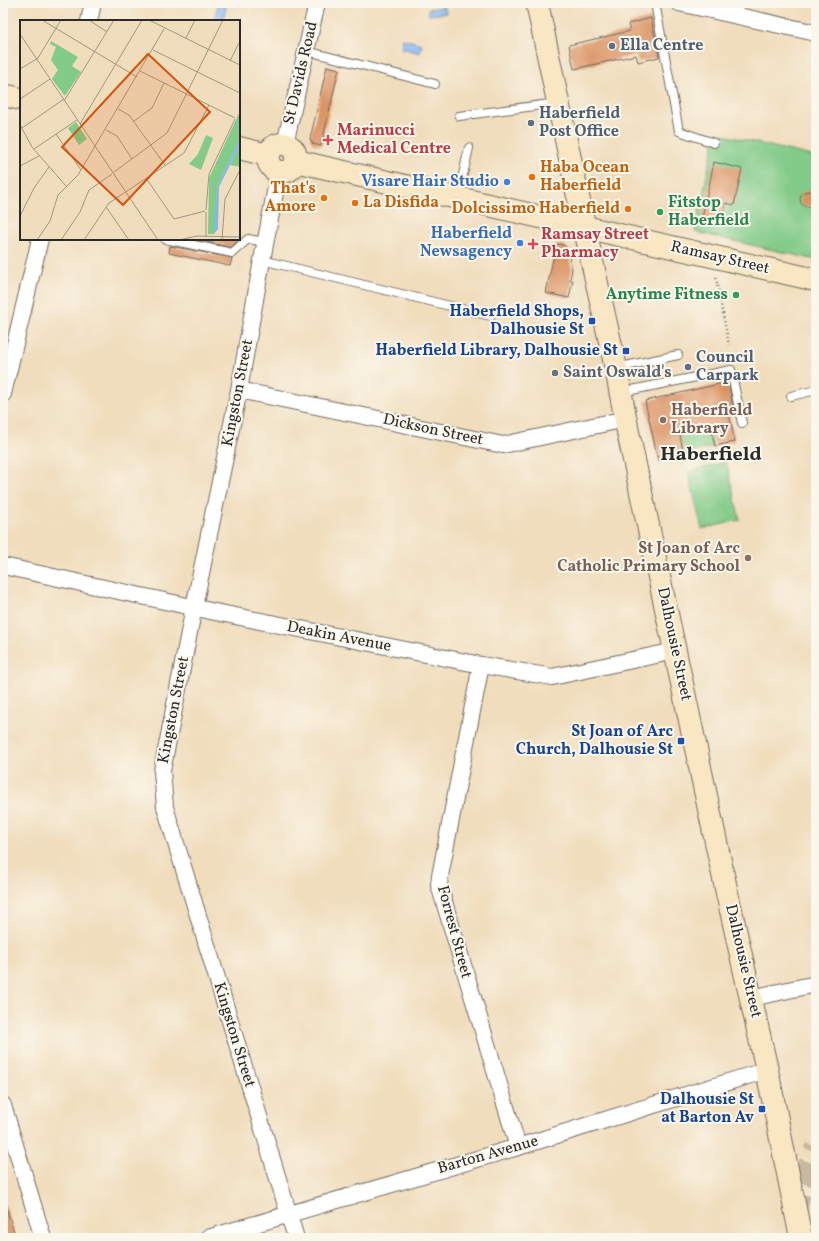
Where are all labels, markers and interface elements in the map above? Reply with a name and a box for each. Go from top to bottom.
street label: St Davids Road [278,19,324,127]
inset map [20,20,240,240]
place label: Ella Centre [620,35,704,57]
marker: Ella Centre [607,41,617,51]
place label: Haberfield Post Office [539,103,620,143]
marker: Haberfield Post Office [526,118,536,128]
place label: Marinucci Medical Centre [337,120,451,160]
marker: Marinucci Medical Centre [322,134,334,146]
place label: Haba Ocean Haberfield [540,157,630,197]
place label: Visare Hair Studio [361,171,499,193]
marker: Haba Ocean Haberfield [527,172,537,182]
marker: Visare Hair Studio [502,177,512,187]
place label: That's Amore [265,178,316,218]
place label: La Disfida [363,192,439,214]
place label: Fitstop Haberfield [668,192,749,232]
marker: That's Amore [319,193,329,203]
marker: La Disfida [350,198,360,208]
place label: Dolcissimo Haberfield [452,198,620,220]
marker: Dolcissimo Haberfield [623,204,633,214]
marker: Fitstop Haberfield [655,207,665,217]
place label: Haberfield Newsagency [420,223,512,263]
place label: Ramsay Street Pharmacy [541,224,649,264]
street label: Ramsay Street [668,236,772,280]
marker: Haberfield Newsagency [515,238,525,248]
marker: Ramsay Street Pharmacy [528,239,538,249]
place label: Anytime Fitness [606,284,728,306]
marker: Anytime Fitness [731,290,741,300]
place label: Haberfield Shops, Dalhousie St [449,301,584,341]
marker: Haberfield Shops, Dalhousie St [587,316,597,326]
street label: Kingston Street [217,337,259,449]
place label: Haberfield Library, Dalhousie St [376,340,618,362]
marker: Haberfield Library, Dalhousie St [621,346,631,356]
place label: Council Carpark [696,347,759,387]
place label: Saint Oswald's [563,362,672,384]
marker: Council Carpark [683,362,693,372]
marker: Saint Oswald's [550,368,560,378]
place label: Haberfield Library [671,400,752,440]
street label: Dickson Street [381,409,486,451]
marker: Haberfield Library [658,415,668,425]
district label: Haberfield [660,441,762,469]
place label: St Joan of Arc Catholic Primary School [557,538,741,578]
marker: St Joan of Arc Catholic Primary School [743,553,753,563]
street label: Dalhousie Street [651,585,697,703]
street label: Deakin Avenue [285,616,393,658]
street label: Kingston Street [153,654,195,766]
place label: St Joan of Arc Church, Dalhousie St [516,721,674,761]
marker: St Joan of Arc Church, Dalhousie St [676,736,686,746]
street label: Forrest Street [431,883,477,981]
street label: Dalhousie Street [719,902,767,1020]
street label: Kingston Street [208,980,261,1091]
place label: Dalhousie St at Barton Av [660,1089,754,1129]
marker: Dalhousie St at Barton Av [757,1104,767,1114]
street label: Barton Avenue [435,1130,541,1180]

